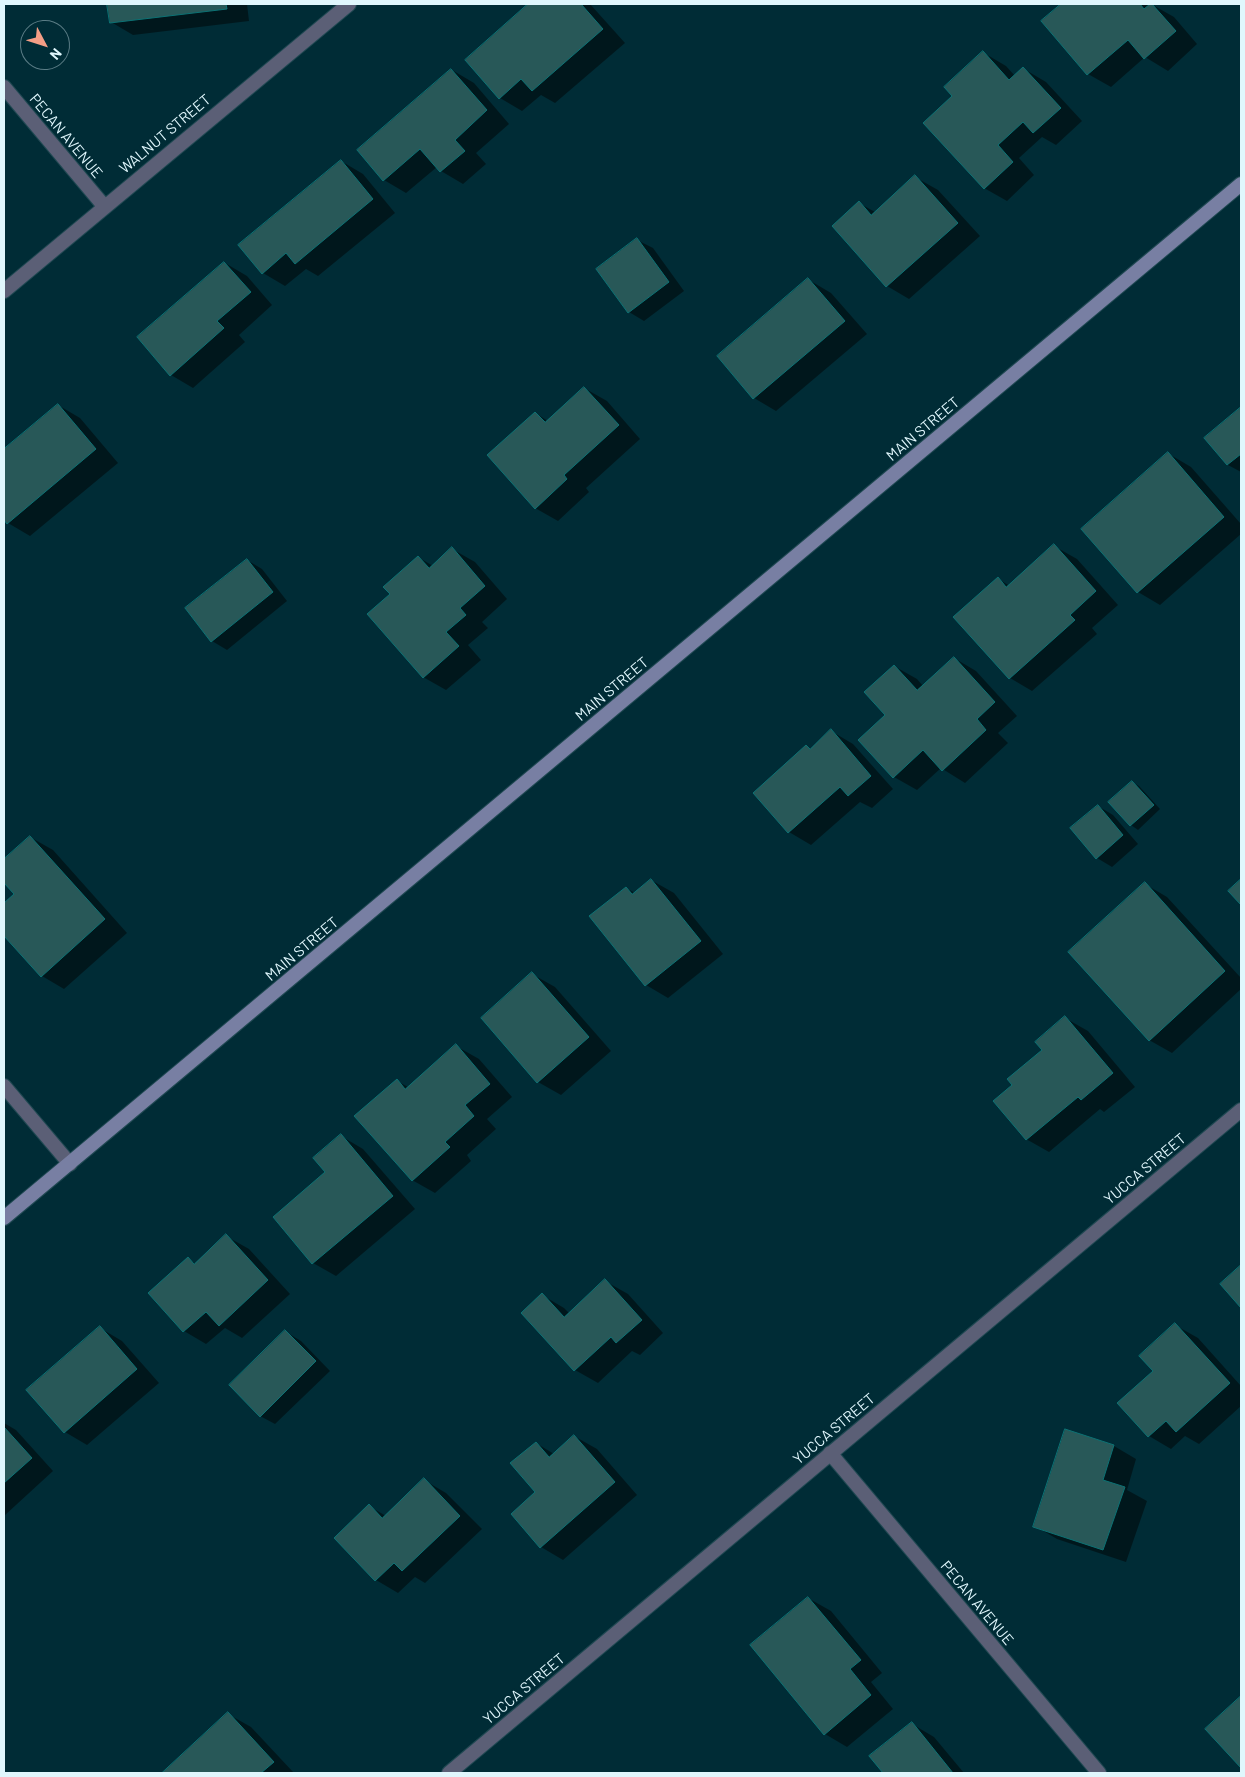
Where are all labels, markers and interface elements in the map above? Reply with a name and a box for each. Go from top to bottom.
north arrow [20,20,70,70]
text: N [47,45,66,63]
street label: PECAN AVENUE [26,90,106,182]
street label: WALNUT STREET [116,91,214,177]
street label: MAIN STREET [883,393,963,465]
street label: MAIN STREET [572,653,652,725]
street label: MAIN STREET [262,913,342,985]
street label: YUCCA STREET [1100,1130,1190,1208]
street label: YUCCA STREET [789,1390,879,1468]
street label: PECAN AVENUE [937,1557,1017,1649]
street label: YUCCA STREET [479,1650,569,1728]

